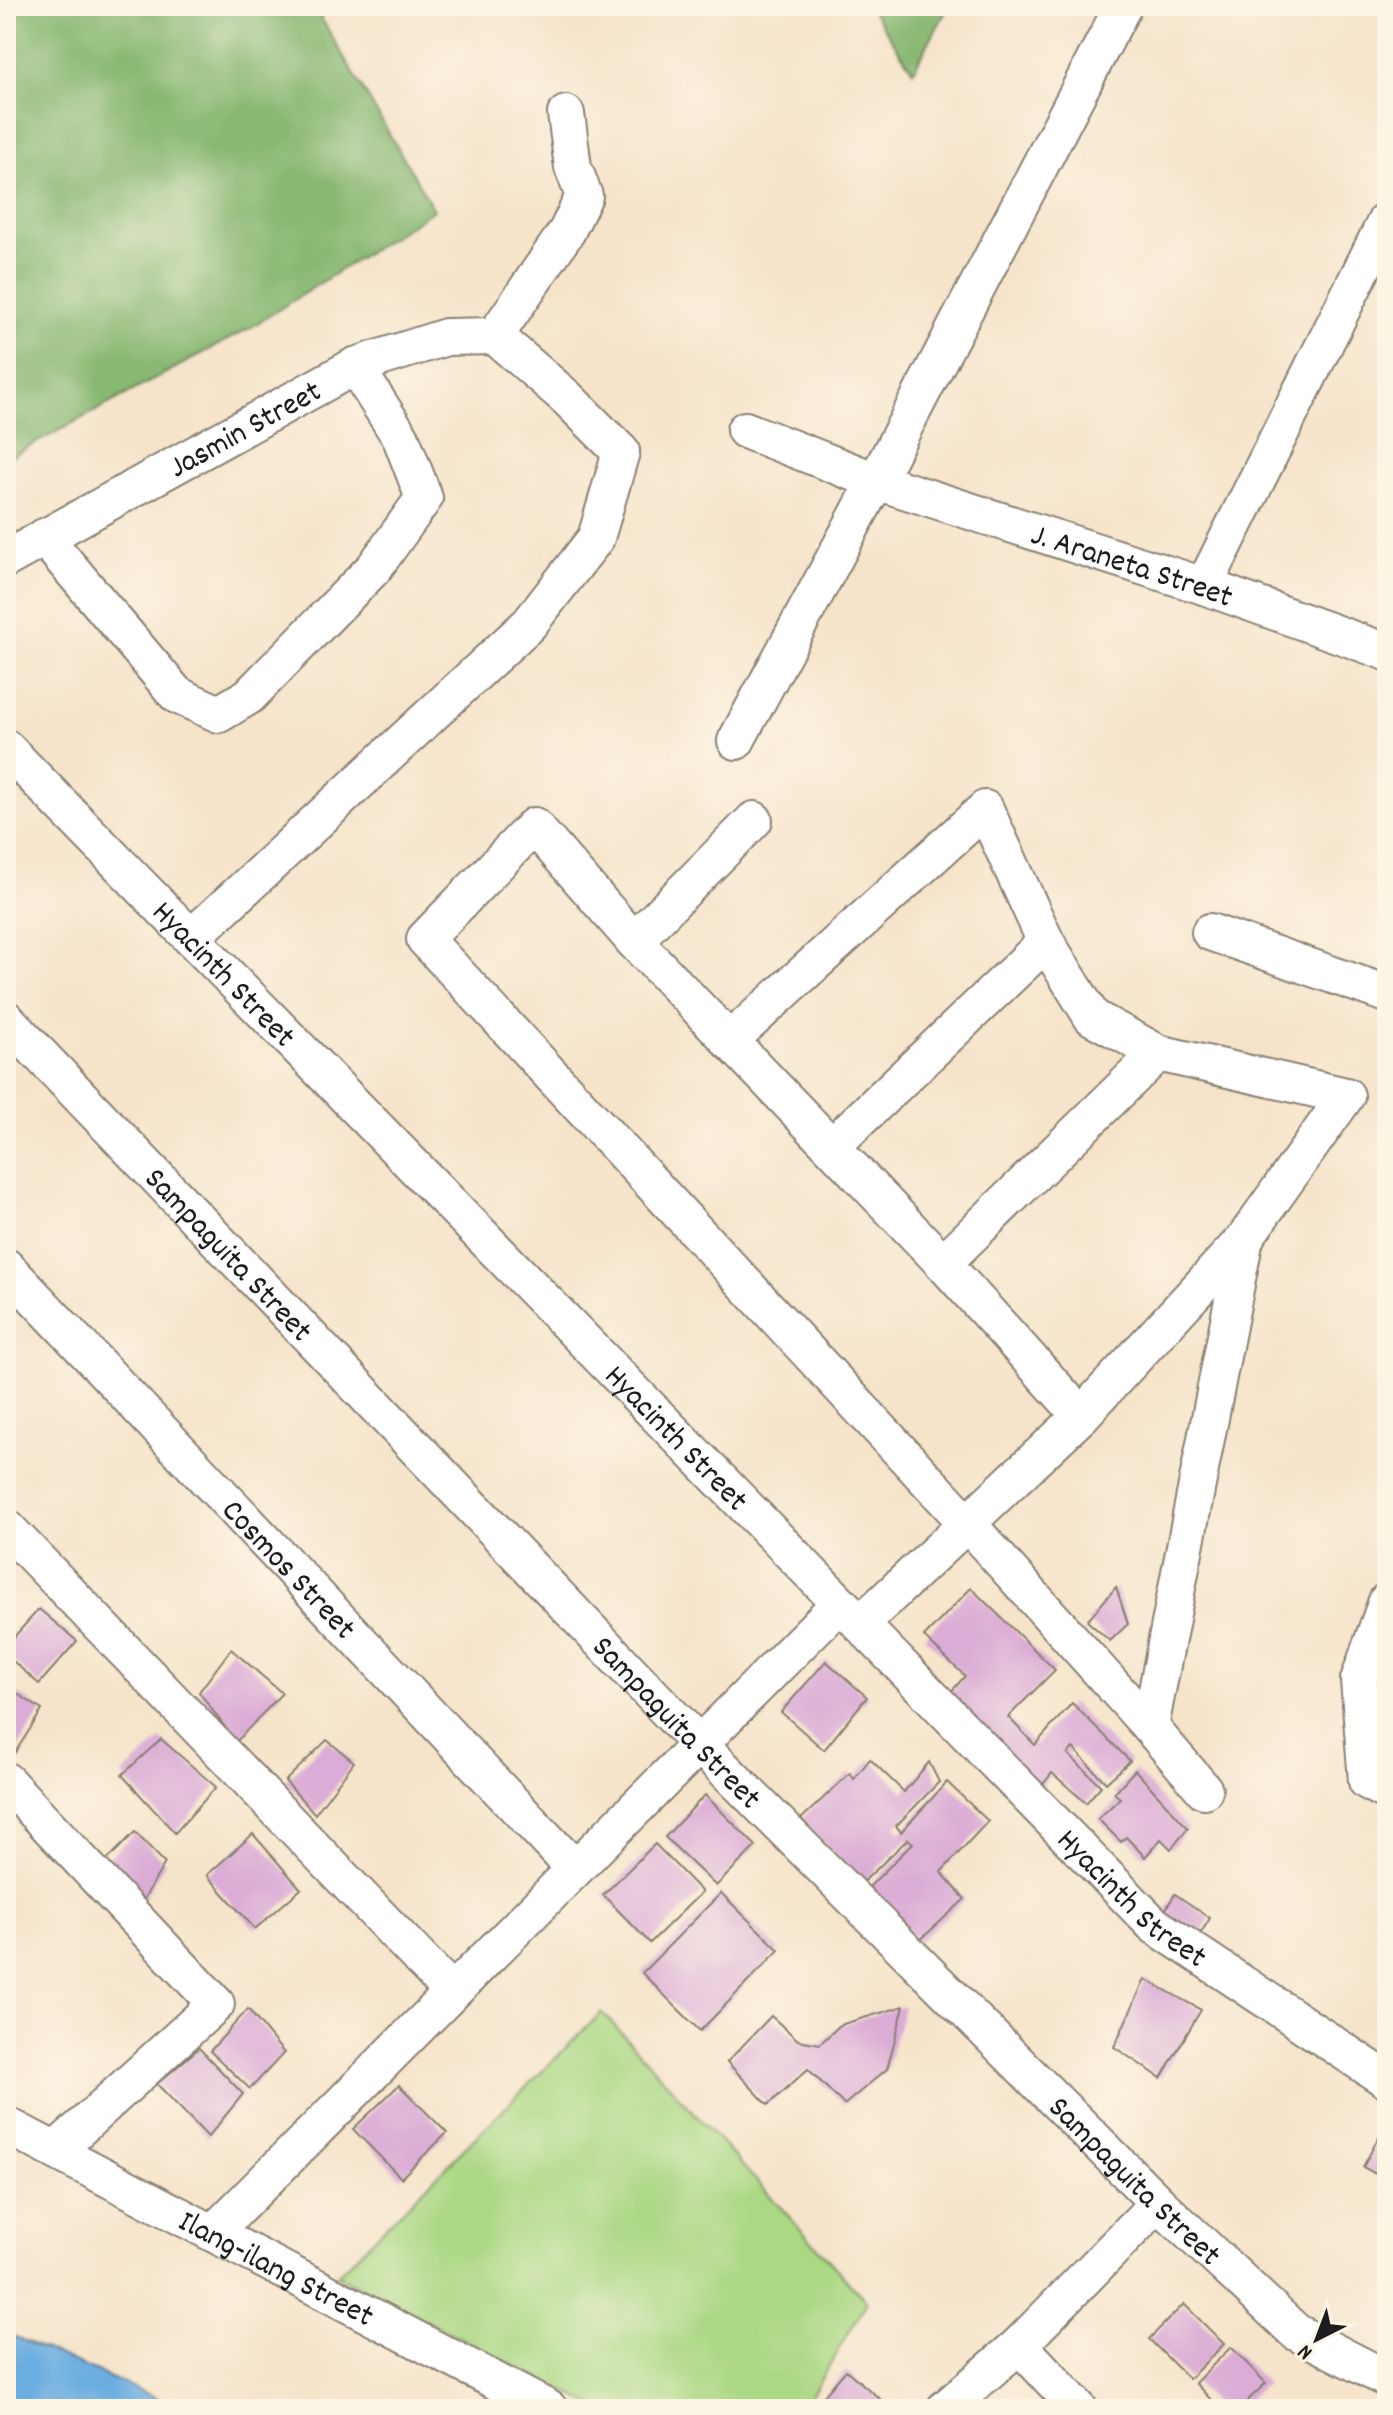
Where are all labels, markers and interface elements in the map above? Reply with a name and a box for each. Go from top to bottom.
street label: Jasmin Street [162,371,331,493]
street label: J. Araneta Street [1024,514,1238,623]
street label: Hyacinth Street [139,892,304,1060]
street label: Sampaguita Street [131,1159,321,1355]
street label: Hyacinth Street [591,1356,757,1524]
street label: Cosmos Street [209,1491,365,1652]
street label: Sampaguita Street [579,1627,770,1822]
street label: Hyacinth Street [1044,1820,1215,1982]
street label: Sampaguita Street [1035,2088,1230,2279]
street label: Ilang-ilang Street [169,2201,381,2341]
north arrow [1277,2299,1357,2379]
text: N [1291,2336,1320,2366]

